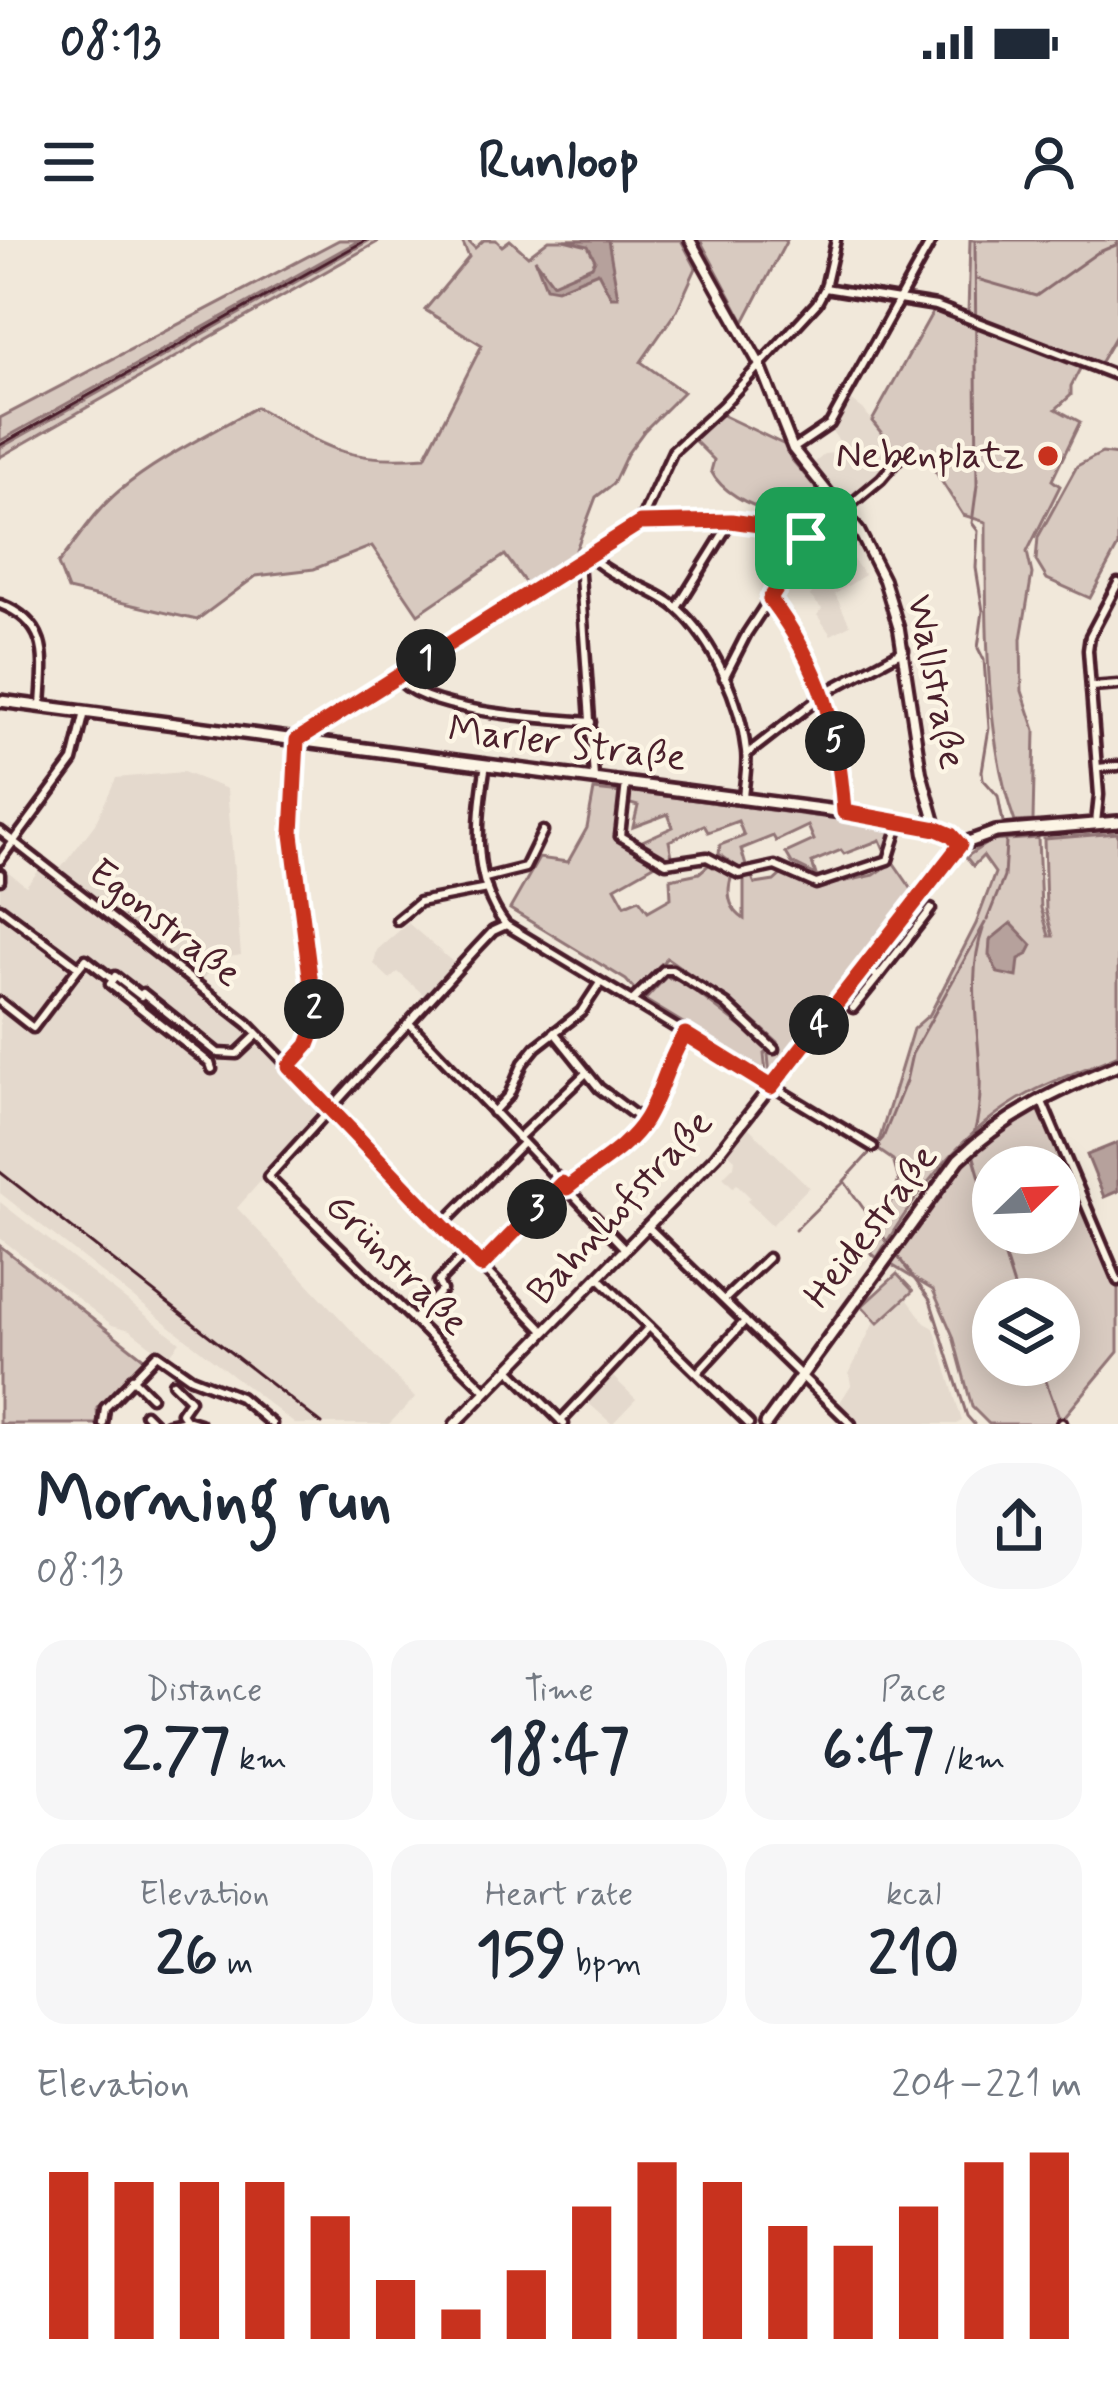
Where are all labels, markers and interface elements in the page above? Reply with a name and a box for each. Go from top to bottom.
text: 08:13 [60,13,161,72]
text: Runloop [478,127,640,198]
icon: menu [36,129,102,195]
icon: person [1016,129,1082,195]
place label: Nebenplatz [836,431,1024,482]
marker: Nebenplatz [1035,443,1061,469]
pin [755,487,857,589]
icon: arrive [773,505,839,571]
street label: Wallstraße [893,590,977,774]
pin: 1 [396,629,456,689]
text: 1 [419,637,433,681]
street label: Marler Straße [445,705,689,785]
pin: 5 [805,711,865,771]
text: 5 [825,719,845,763]
street label: Egonstraße [77,848,251,1000]
pin: 2 [284,979,344,1039]
text: 2 [306,987,322,1031]
pin: 4 [789,995,849,1055]
text: 4 [809,1003,829,1047]
street label: Bahnhofstraße [517,1099,725,1317]
street label: Heidestraße [793,1134,951,1320]
north arrow [972,1146,1080,1254]
map controls [972,1146,1080,1386]
pin: 3 [507,1179,567,1239]
street label: Grünstraße [313,1182,479,1348]
text: 3 [530,1187,544,1231]
button: layers [972,1278,1080,1386]
text: Morning run [36,1458,392,1544]
button: share [956,1463,1082,1589]
text: 08:13 [36,1546,124,1597]
text: Distance [146,1669,262,1713]
text: Time [524,1669,594,1713]
text: Pace [881,1669,946,1713]
text: 2.77 [122,1713,230,1792]
text: 18:47 [489,1713,629,1792]
text: 6:47 [822,1713,934,1792]
text: km [230,1738,287,1782]
text: /km [934,1738,1005,1782]
text: Elevation [139,1873,269,1917]
text: Heart rate [485,1873,633,1917]
text: kcal [886,1873,941,1917]
text: 26 [155,1917,218,1996]
text: 159 [476,1917,566,1996]
text: 210 [868,1917,959,1996]
text: m [218,1942,253,1986]
text: bpm [566,1942,642,1986]
text: Elevation [36,2060,190,2111]
text: 204–221 m [891,2060,1082,2111]

